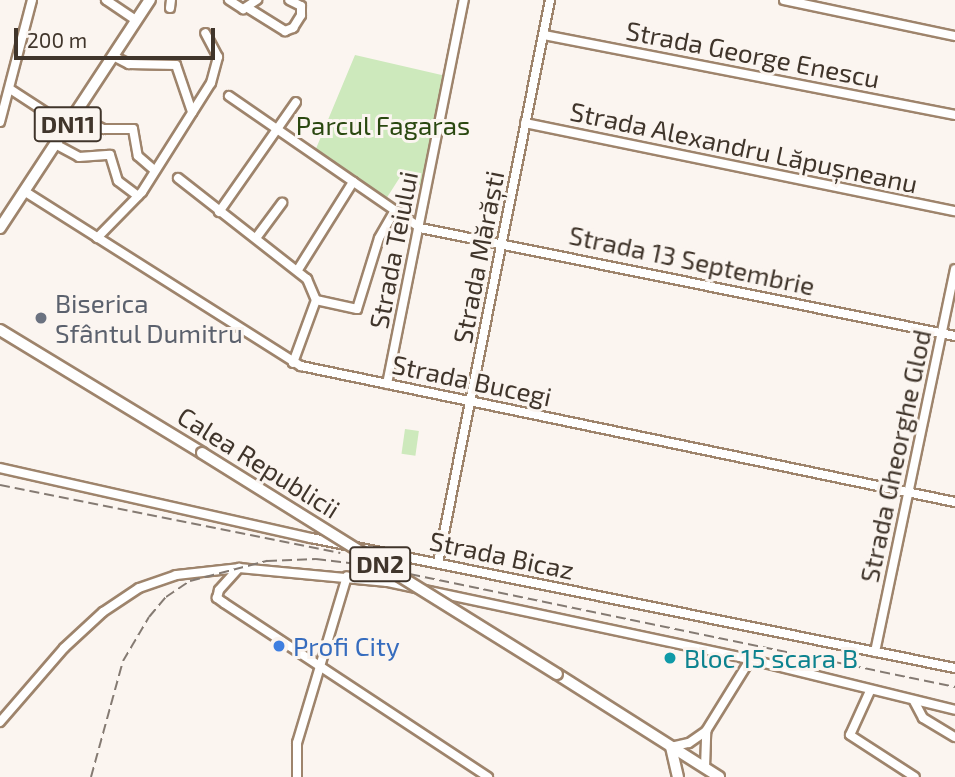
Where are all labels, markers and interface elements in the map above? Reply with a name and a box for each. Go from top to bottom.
scale bar [18,14,219,58]
street label: Strada George Enescu [623,14,883,94]
text: 200 m [27,27,87,52]
street label: Strada Alexandru Lăpușneanu [567,95,921,199]
road number: DN11 [33,104,103,144]
park label: Parcul Fagaras [296,109,470,141]
street label: Strada Teiului [362,168,424,332]
street label: Strada Mărăști [446,168,510,346]
street label: Strada 13 Septembrie [566,219,818,301]
place label: Biserica Sfântul Dumitru [55,287,243,348]
marker: Biserica Sfântul Dumitru [33,310,49,326]
street label: Strada Gheorghe Glod [853,327,937,585]
street label: Strada Bucegi [389,348,555,412]
street label: Calea Republicii [172,400,346,524]
street label: Strada Bicaz [427,524,577,586]
road number: DN2 [348,544,412,584]
place label: Profi City [293,630,400,662]
marker: Profi City [271,638,287,654]
place label: Bloc 15 scara B [684,642,858,674]
marker: Bloc 15 scara B [662,650,678,666]

